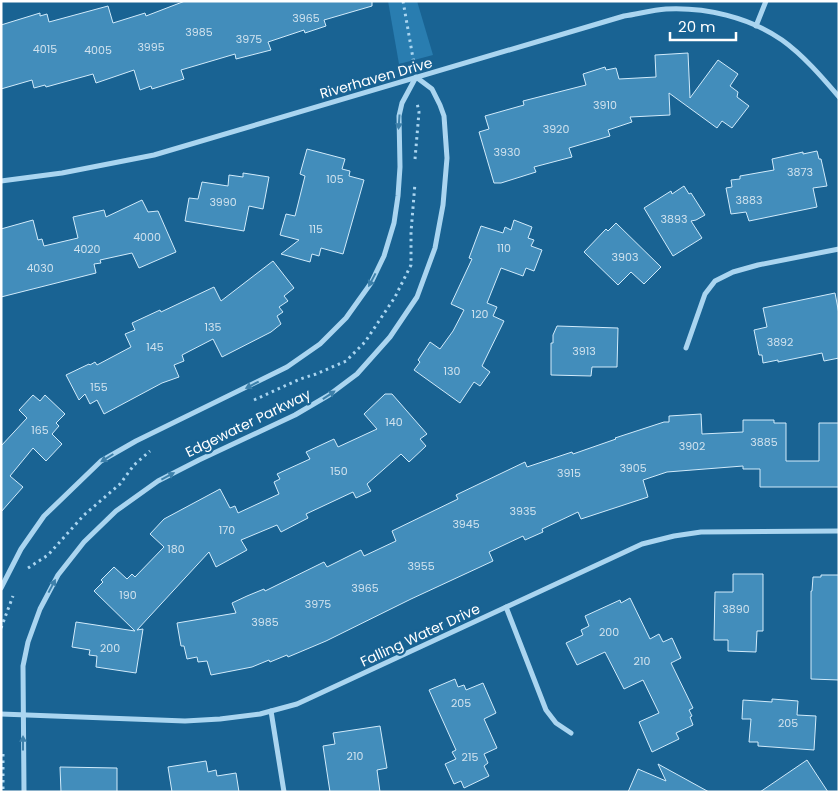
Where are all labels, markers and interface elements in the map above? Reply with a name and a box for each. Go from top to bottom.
house number: 3965 [292,10,320,26]
scale bar [670,10,736,42]
text: 20 m [678,16,716,37]
house number: 3985 [185,24,213,40]
house number: 3975 [236,31,262,47]
house number: 3995 [137,39,165,55]
house number: 4015 [33,41,57,57]
house number: 4005 [84,42,112,58]
street label: Riverhaven Drive [317,52,435,104]
house number: 3910 [593,97,617,113]
one-way arrow [394,115,402,131]
house number: 3920 [543,121,569,137]
house number: 3930 [494,144,520,160]
house number: 3873 [787,164,813,180]
house number: 105 [326,171,344,187]
house number: 3883 [736,192,762,208]
house number: 3990 [209,194,237,210]
house number: 3893 [661,211,687,227]
house number: 115 [309,221,323,237]
house number: 4000 [133,229,161,245]
house number: 110 [497,240,511,256]
house number: 4020 [73,241,101,257]
house number: 3903 [612,249,638,265]
house number: 4030 [26,260,54,276]
one-way arrow [368,273,376,287]
house number: 120 [472,306,488,322]
house number: 135 [205,319,222,335]
house number: 3892 [767,334,793,350]
house number: 145 [146,339,164,355]
house number: 3913 [572,343,596,359]
house number: 130 [444,363,461,379]
house number: 155 [90,379,108,395]
one-way arrow [244,380,259,389]
street label: Edgewater Parkway [182,384,314,462]
one-way arrow [322,390,336,400]
house number: 140 [385,414,403,430]
house number: 165 [31,422,49,438]
house number: 3885 [750,434,778,450]
house number: 3902 [679,438,705,454]
one-way arrow [100,453,113,462]
house number: 3905 [619,460,647,476]
house number: 150 [330,463,348,479]
house number: 3915 [557,465,581,481]
one-way arrow [161,472,176,480]
house number: 3935 [510,503,536,519]
house number: 3945 [452,516,480,532]
house number: 170 [219,522,235,538]
house number: 180 [167,541,185,557]
house number: 3955 [407,558,435,574]
one-way arrow [48,579,56,593]
house number: 3965 [351,580,379,596]
house number: 190 [119,587,137,603]
house number: 3975 [305,596,331,612]
street label: Falling Water Drive [357,598,483,672]
house number: 3890 [722,601,750,617]
house number: 3985 [251,614,279,630]
house number: 200 [599,624,619,640]
house number: 200 [100,640,120,656]
house number: 210 [634,653,650,669]
house number: 205 [451,695,471,711]
house number: 205 [778,715,798,731]
one-way arrow [19,735,27,751]
house number: 210 [347,748,363,764]
house number: 215 [462,749,478,765]

